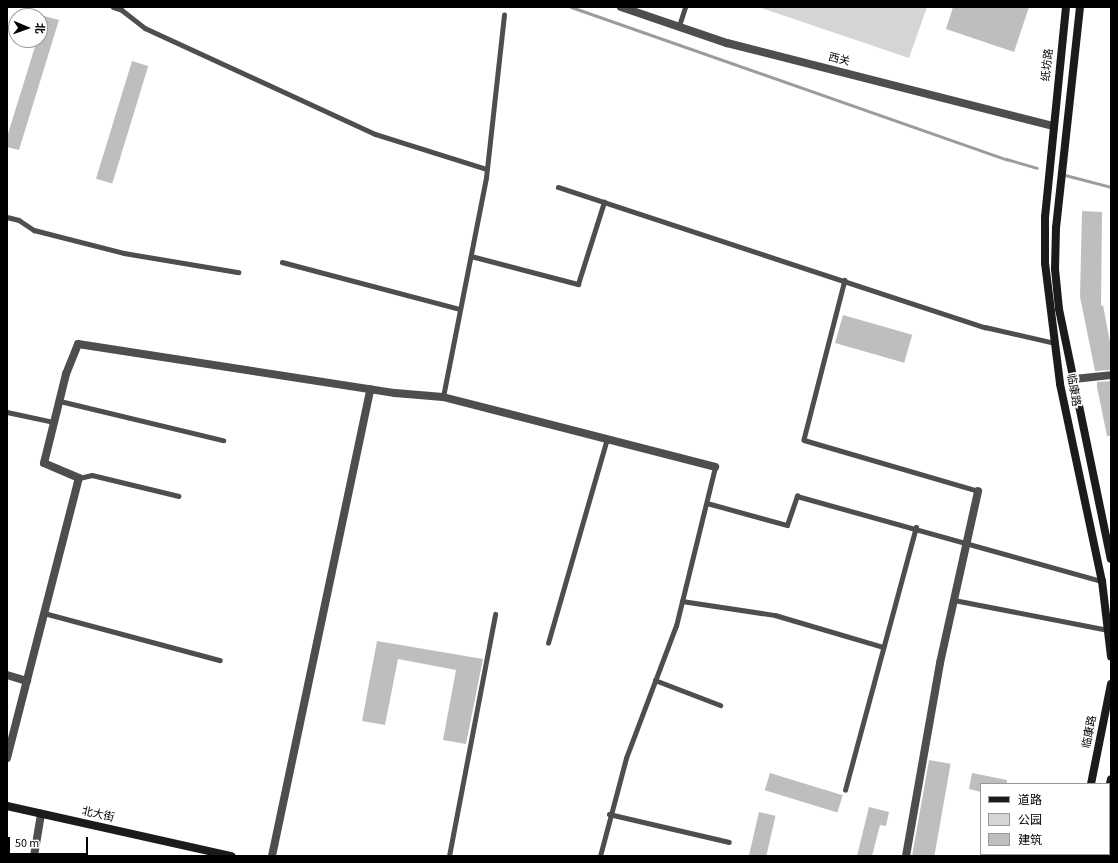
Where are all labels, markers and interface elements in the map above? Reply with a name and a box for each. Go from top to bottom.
north arrow [8,8,48,48]
text: 北 [32,23,47,34]
street label: 纸坊路 [1040,48,1056,82]
street label: 西关 [827,51,851,69]
street label: 临康路 [1064,373,1082,407]
street label: 临康路 [1080,715,1100,749]
legend [980,783,1110,855]
text: 道路 [1018,792,1042,809]
street label: 北大街 [80,805,116,825]
text: 公园 [1018,812,1042,829]
scale bar [10,829,90,855]
text: 建筑 [1018,832,1042,849]
text: 50 m [15,835,39,852]

